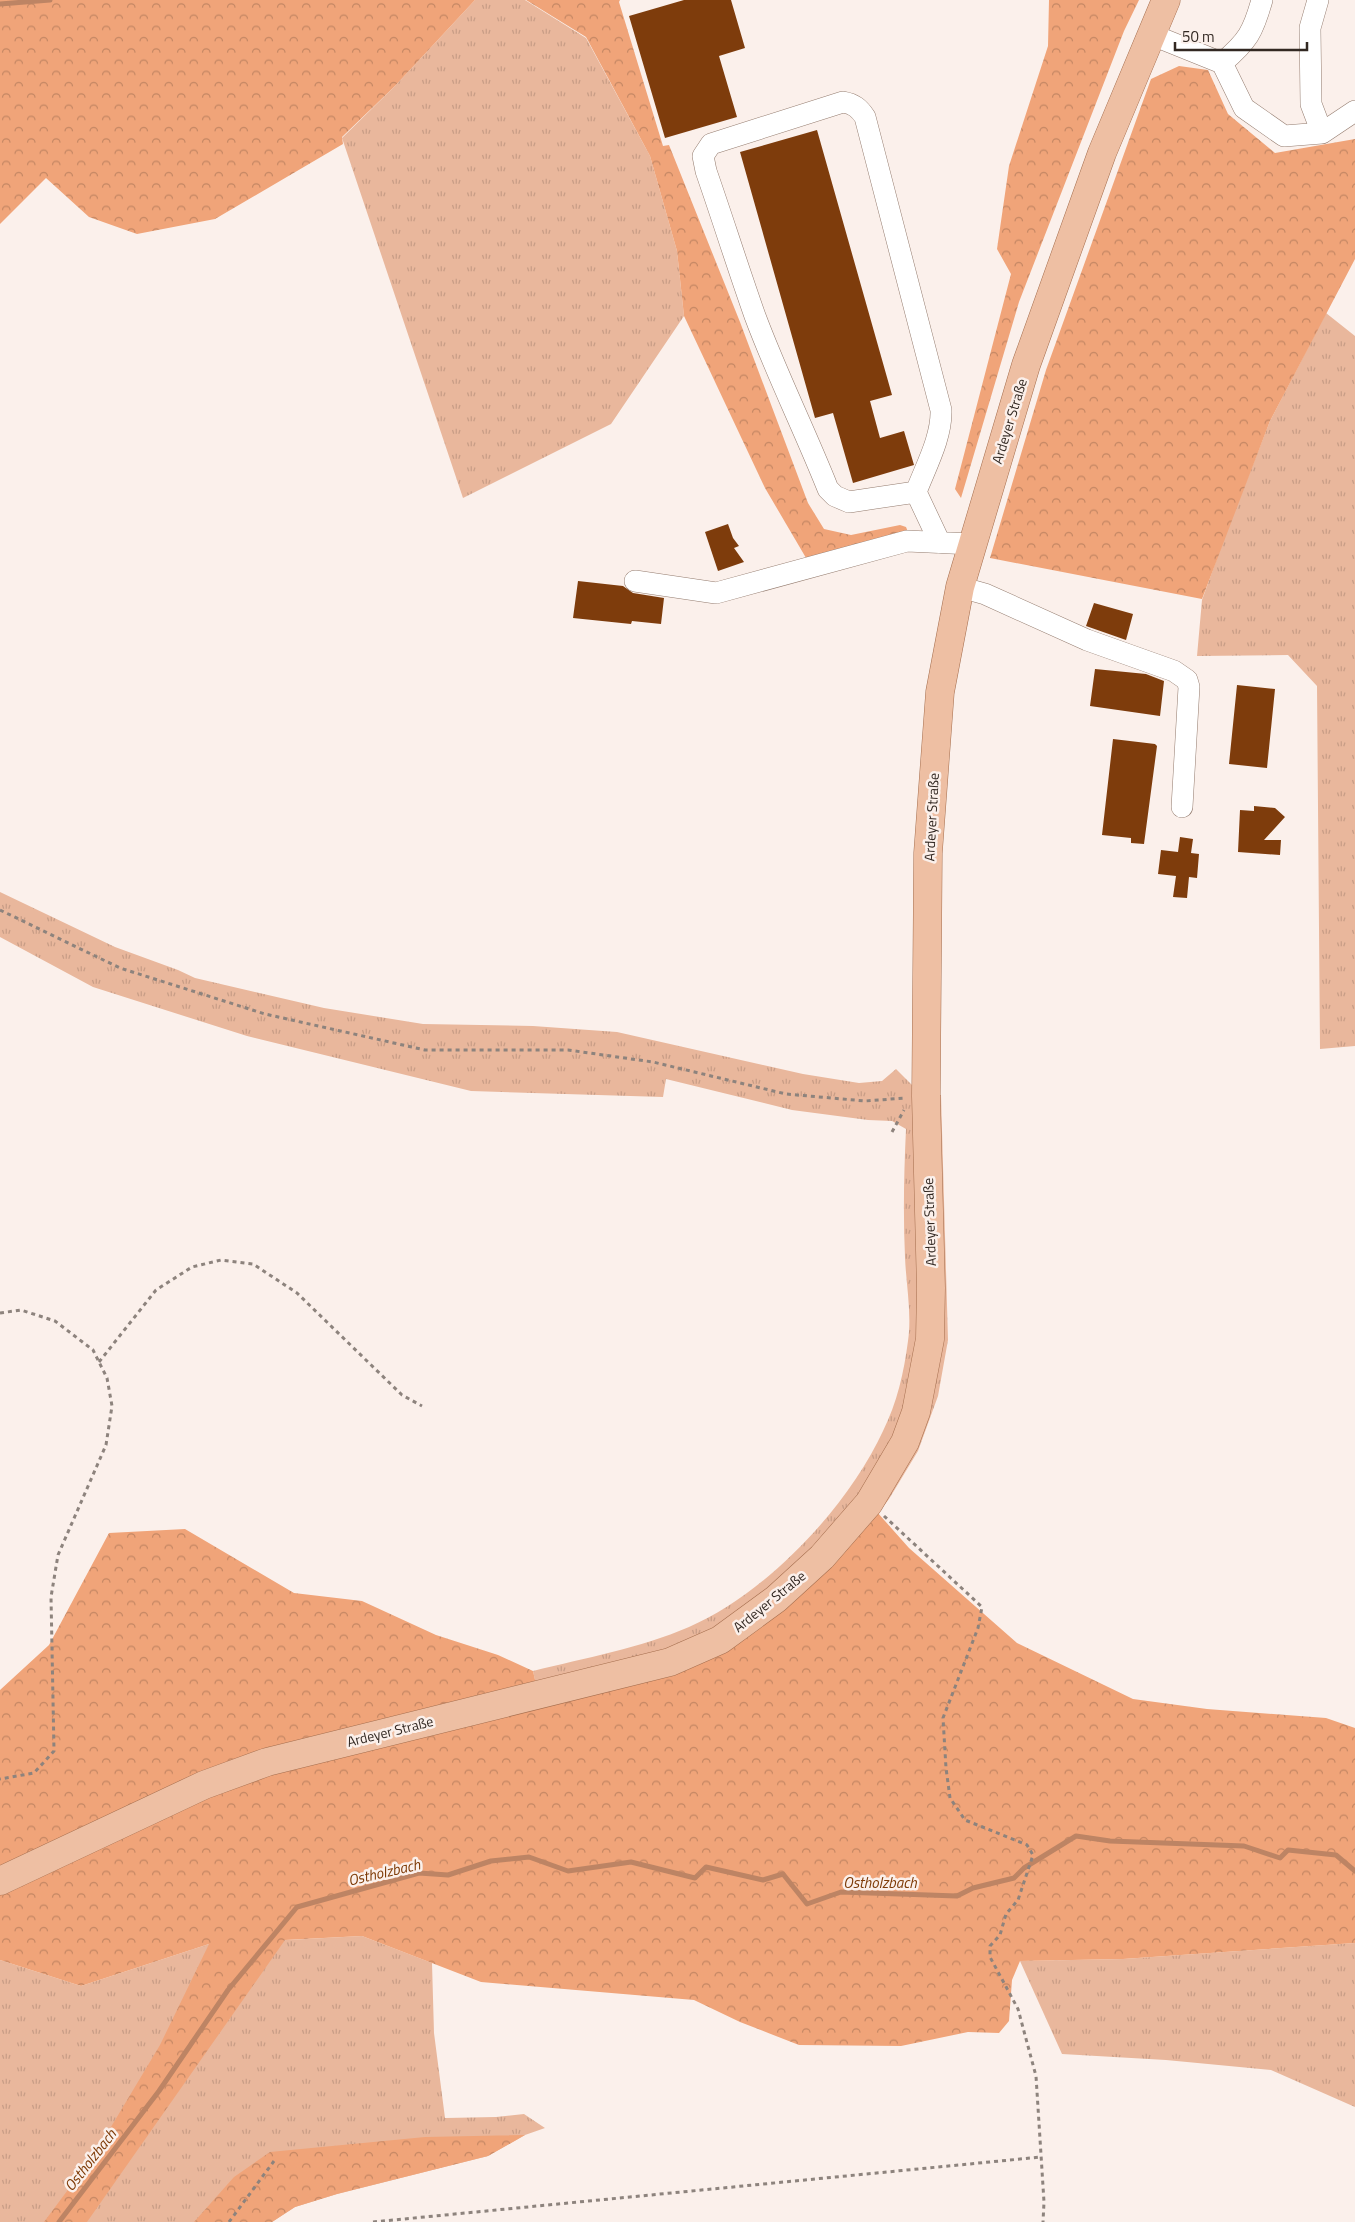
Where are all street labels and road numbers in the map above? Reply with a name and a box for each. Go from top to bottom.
street label: Ardeyer Straße [986,376,1032,466]
street label: Ardeyer Straße [918,772,944,862]
street label: Ardeyer Straße [917,1177,941,1267]
street label: Ardeyer Straße [728,1565,810,1637]
street label: Ardeyer Straße [345,1710,435,1752]

